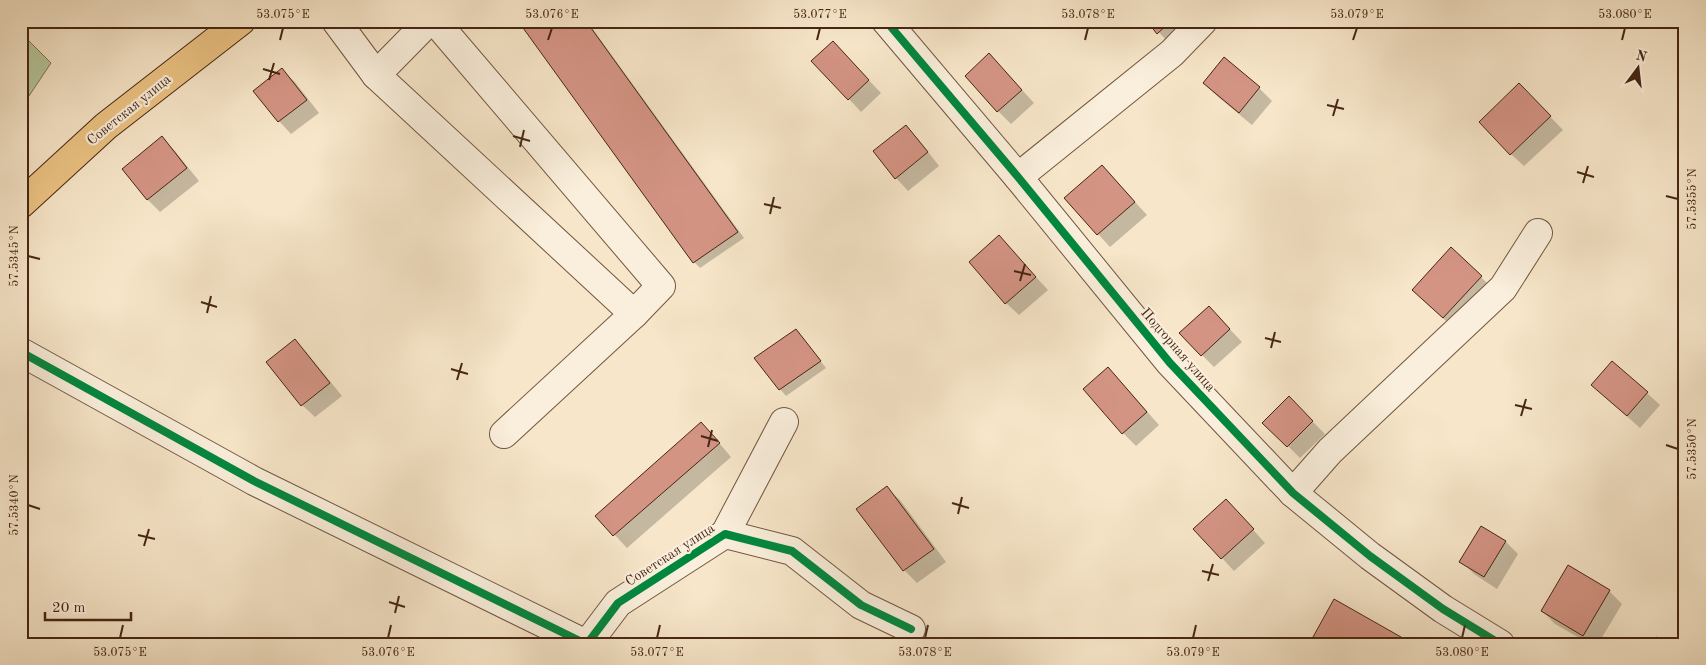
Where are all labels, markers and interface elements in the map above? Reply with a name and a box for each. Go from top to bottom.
text: 53.075°E [256,8,310,21]
text: 53.076°E [525,8,579,21]
text: 53.077°E [793,8,847,21]
text: 53.078°E [1061,8,1115,21]
text: 53.079°E [1330,8,1384,21]
text: 53.080°E [1598,8,1652,21]
north arrow [1614,42,1664,92]
text: N [1634,48,1648,65]
street label: Советская улица [85,72,174,148]
text: 57.5355°N [1686,168,1699,230]
text: 57.5345°N [8,225,21,287]
street label: Подгорная улица [1138,306,1218,395]
text: 57.5350°N [1686,418,1699,480]
text: 57.5340°N [8,474,21,536]
street label: Советская улица [623,521,717,589]
scale bar [45,590,131,622]
text: 20 m [52,601,86,616]
text: 53.075°E [93,646,147,659]
text: 53.076°E [361,646,415,659]
text: 53.077°E [630,646,684,659]
text: 53.078°E [898,646,952,659]
text: 53.079°E [1166,646,1220,659]
text: 53.080°E [1435,646,1489,659]

